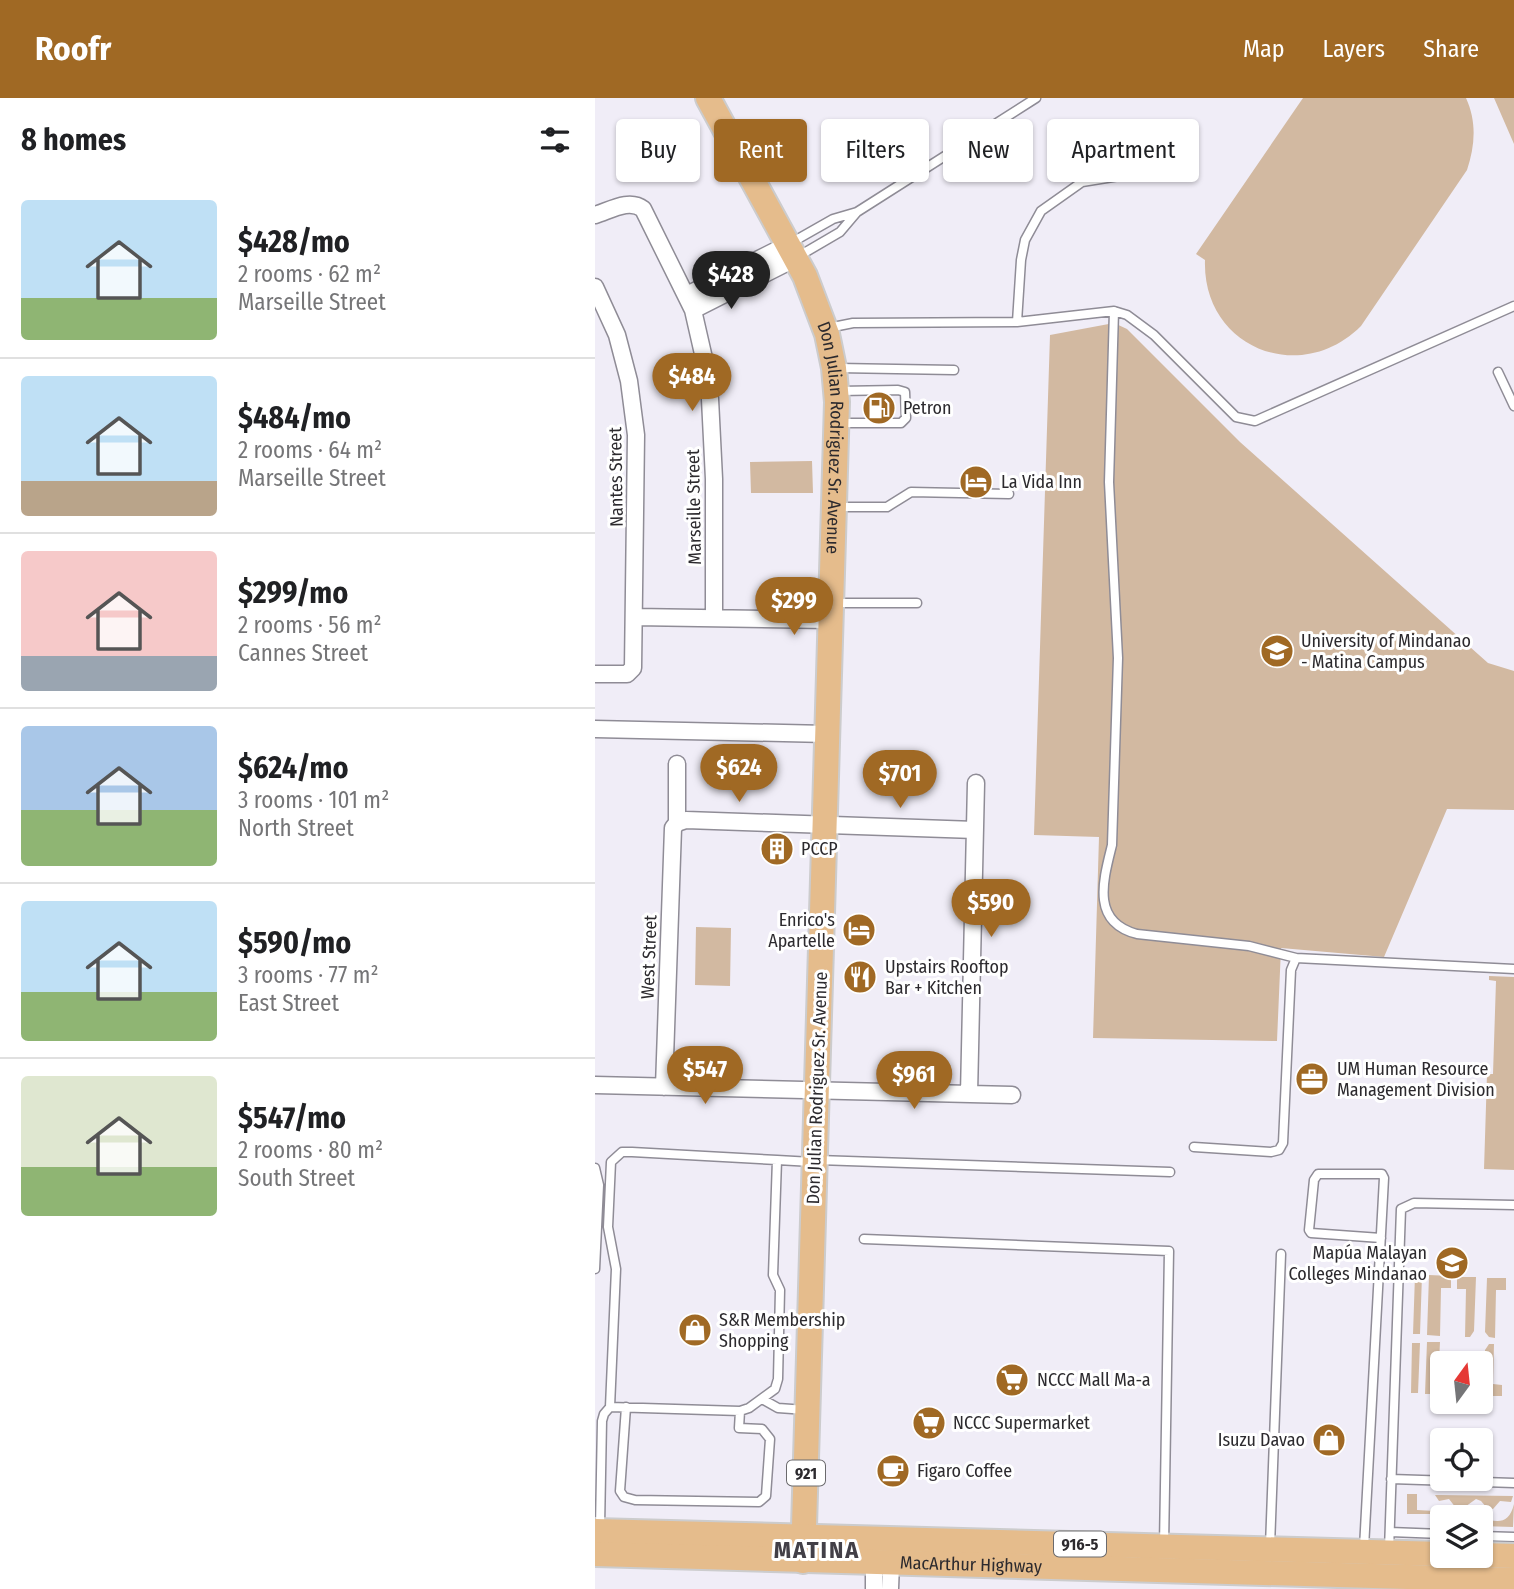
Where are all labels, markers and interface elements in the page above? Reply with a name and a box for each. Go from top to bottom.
text: Roofr [35,29,111,69]
text: Map [1243,35,1285,63]
text: Layers [1323,35,1385,63]
text: Share [1423,35,1479,63]
chip: Buy [616,119,700,182]
chip: Rent [714,119,807,182]
chip: Filters [821,119,929,182]
chip: New [943,119,1033,182]
chip: Apartment [1047,119,1199,182]
icon: filters [536,121,574,159]
text: 8 homes [21,122,126,158]
text: $428/mo [238,224,350,260]
icon: home [77,228,161,312]
pin: $428 [690,252,772,311]
text: 2 rooms · 62 m² [238,260,381,288]
text: $428 [708,260,754,288]
text: Marseille Street [238,288,386,316]
street label: Don Julian Rodriguez Sr. Avenue [812,319,848,554]
pin: $484 [651,354,733,413]
text: $484 [668,362,716,390]
fuel station icon: Petron [860,389,898,427]
place label: Petron [903,397,951,419]
text: $484/mo [238,400,351,436]
icon: home [77,404,161,488]
street label: Nantes Street [604,427,628,527]
text: 2 rooms · 64 m² [238,436,382,464]
street label: Marseille Street [682,449,706,565]
hotel icon: La Vida Inn [957,463,995,501]
text: Marseille Street [238,464,386,492]
place label: La Vida Inn [1001,471,1082,493]
text: $299/mo [238,575,348,611]
pin: $299 [753,578,835,637]
icon: home [77,579,161,663]
text: $299 [771,586,817,614]
text: 2 rooms · 56 m² [238,611,382,639]
place label: University of Mindanao - Matina Campus [1301,630,1471,673]
school or university icon: University of Mindanao - Matina Campus [1258,632,1296,670]
text: Cannes Street [238,639,368,667]
pin: $624 [698,744,780,804]
text: $624/mo [238,750,349,786]
pin: $701 [859,750,941,810]
text: $624 [716,753,762,781]
icon: home [77,754,161,838]
text: $701 [879,759,921,787]
text: 3 rooms · 101 m² [238,786,389,814]
text: North Street [238,814,354,842]
building icon: PCCP [758,830,796,868]
place label: PCCP [801,838,838,860]
pin: $590 [950,880,1032,939]
text: $590 [968,888,1014,916]
place label: Enrico's Apartelle [768,909,835,952]
hotel icon: Enrico's Apartelle [840,911,878,949]
street label: West Street [637,914,661,999]
text: $590/mo [238,925,351,961]
icon: home [77,929,161,1013]
place label: Upstairs Rooftop Bar + Kitchen [885,956,1009,999]
restaurant icon: Upstairs Rooftop Bar + Kitchen [841,958,879,996]
text: 3 rooms · 77 m² [238,961,379,989]
street label: Don Julian Rodriguez Sr. Avenue [802,971,832,1205]
text: East Street [238,989,339,1017]
pin: $547 [664,1046,746,1106]
pin: $961 [873,1052,955,1111]
text: $547 [683,1055,727,1083]
place label: UM Human Resource Management Division [1337,1058,1495,1101]
text: $961 [892,1060,936,1088]
office icon: UM Human Resource Management Division [1293,1060,1331,1098]
text: $547/mo [238,1100,346,1136]
icon: home [77,1104,161,1188]
text: 2 rooms · 80 m² [238,1136,383,1164]
text: South Street [238,1164,355,1192]
place label: Mapúa Malayan Colleges Mindanao [1288,1242,1427,1285]
school or university icon: Mapúa Malayan Colleges Mindanao [1433,1244,1471,1282]
place label: S&R Membership Shopping [719,1309,845,1352]
shop icon: S&R Membership Shopping [676,1311,714,1349]
north arrow [1430,1351,1493,1414]
map controls [1430,1351,1493,1568]
supermarket icon: NCCC Mall Ma-a [993,1361,1031,1399]
place label: NCCC Mall Ma-a [1037,1369,1151,1391]
supermarket icon: NCCC Supermarket [910,1404,948,1442]
place label: NCCC Supermarket [953,1412,1090,1434]
shop icon: Isuzu Davao [1310,1421,1348,1459]
button: locate [1430,1428,1493,1491]
place label: Isuzu Davao [1218,1429,1305,1451]
cafe icon: Figaro Coffee [874,1452,912,1490]
road number: 921 [787,1460,825,1485]
place label: Figaro Coffee [917,1460,1012,1482]
button: layers [1430,1505,1493,1568]
road number: 916-5 [1054,1532,1106,1556]
district label: MATINA [774,1536,860,1564]
street label: MacArthur Highway [900,1552,1042,1578]

